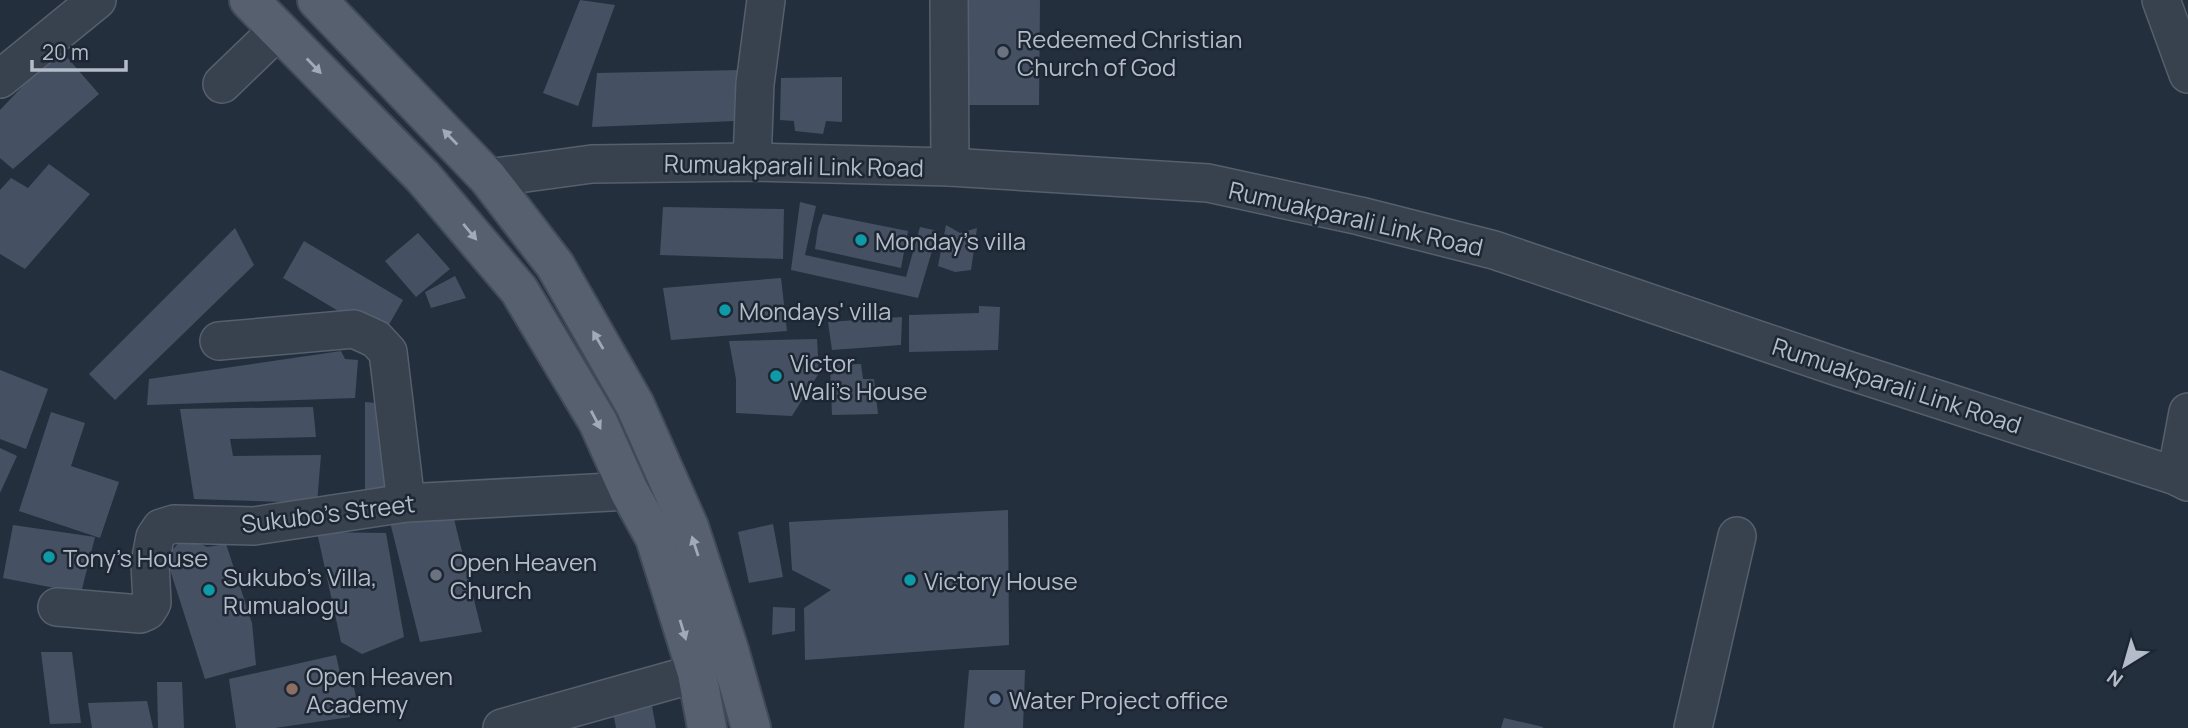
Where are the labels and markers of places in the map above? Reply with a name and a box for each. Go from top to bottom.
place label: Redeemed Christian Church of God [1017,22,1243,83]
marker: Redeemed Christian Church of God [995,44,1011,60]
place label: Monday's villa [875,224,1026,257]
marker: Monday's villa [853,232,869,248]
place label: Mondays' villa [739,294,891,327]
marker: Mondays' villa [717,302,733,318]
place label: Victor Wali's House [790,346,928,407]
marker: Victor Wali's House [768,368,784,384]
place label: Tony's House [63,541,208,574]
place label: Open Heaven Church [450,545,597,606]
marker: Tony's House [41,549,57,565]
place label: Sukubo's Villa, Rumualogu [223,560,377,621]
place label: Victory House [924,564,1078,597]
marker: Open Heaven Church [428,567,444,583]
marker: Victory House [902,572,918,588]
marker: Sukubo's Villa, Rumualogu [201,582,217,598]
place label: Open Heaven Academy [306,659,453,720]
marker: Open Heaven Academy [284,681,300,697]
place label: Water Project office [1009,683,1228,716]
marker: Water Project office [987,691,1003,707]

